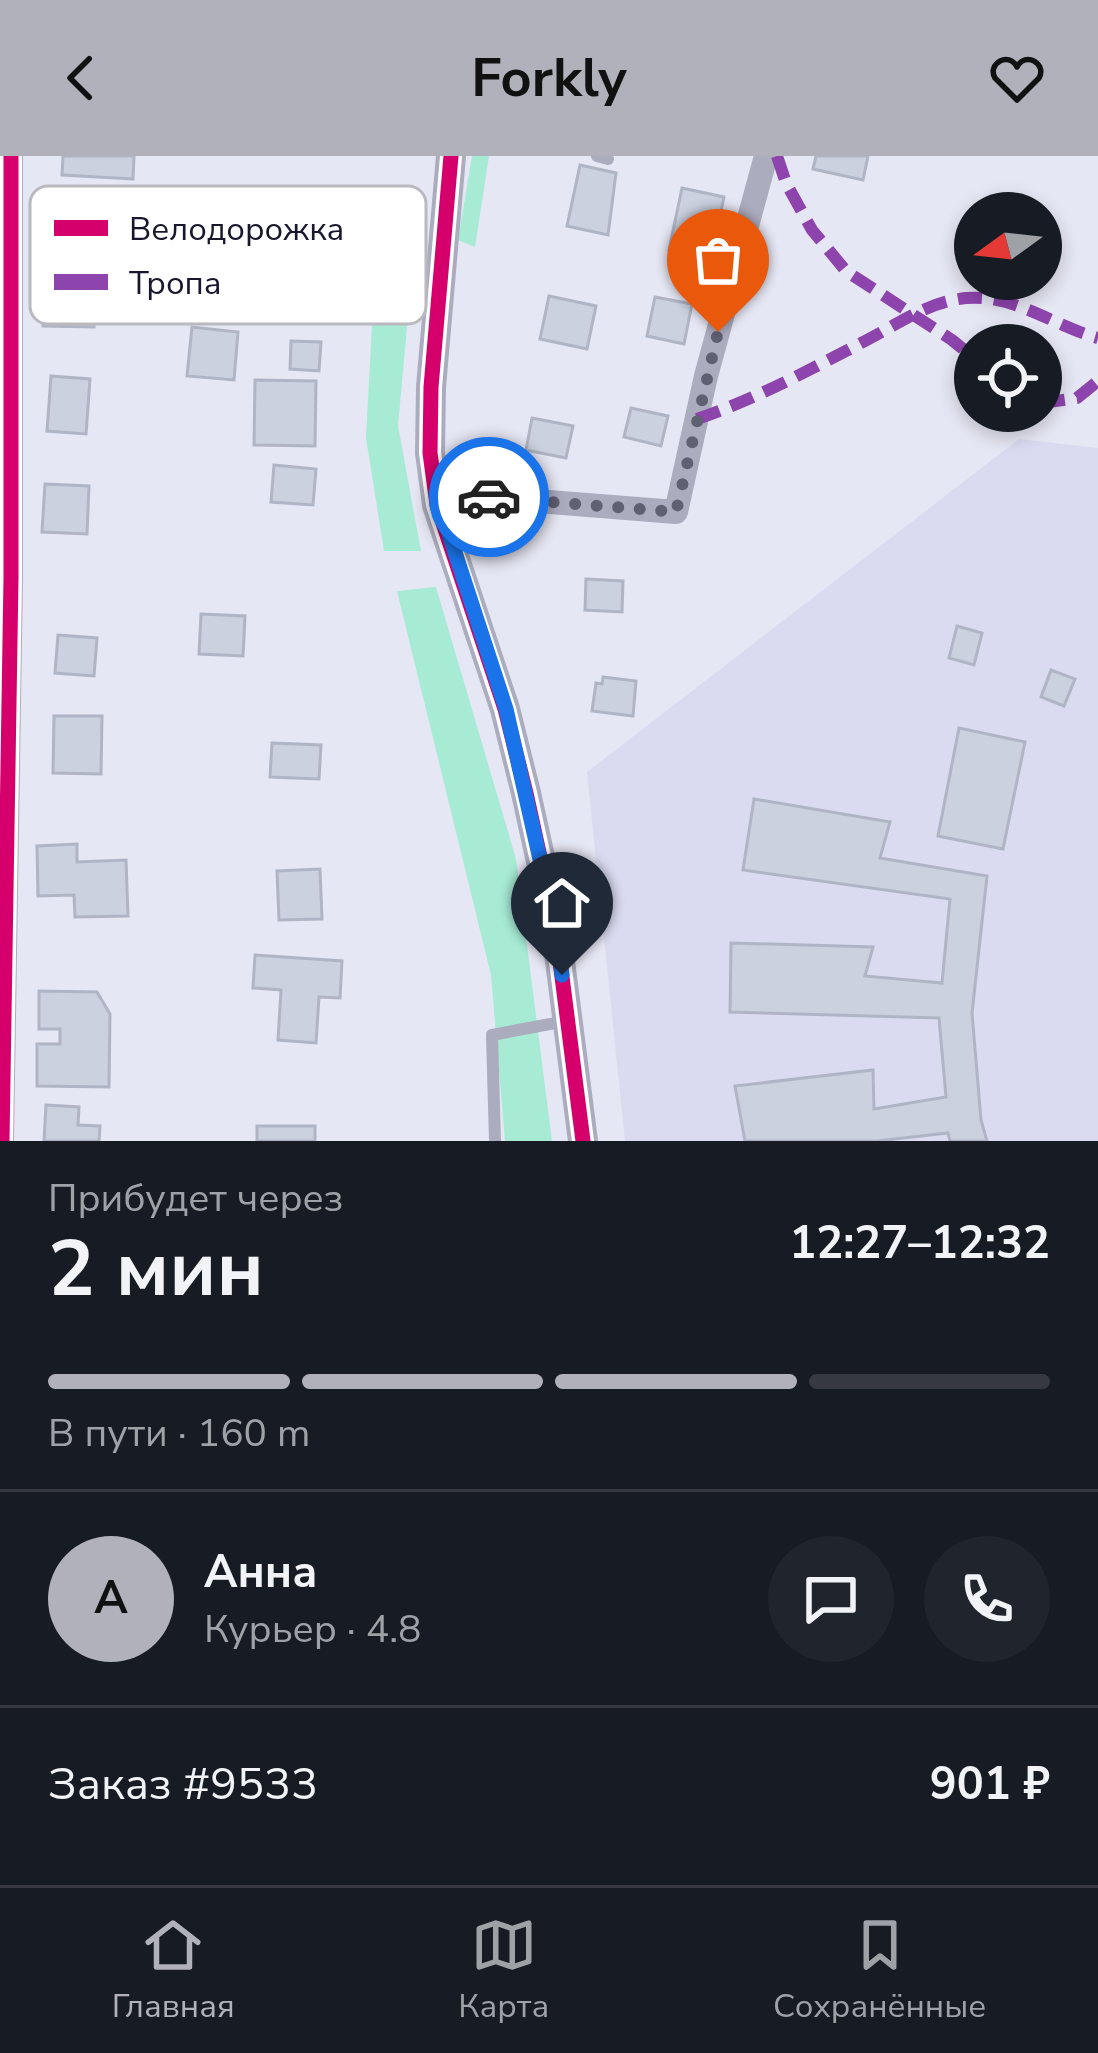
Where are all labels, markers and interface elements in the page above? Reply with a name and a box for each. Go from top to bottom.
text: Forkly [471,41,627,115]
icon: back [48,45,114,111]
icon: heart [984,45,1050,111]
legend [30,186,426,324]
north arrow [954,192,1062,300]
map controls [954,192,1062,432]
text: Велодорожка [129,207,344,252]
pin [667,209,769,332]
icon: bag [685,227,751,293]
text: Тропа [129,261,222,306]
button: locate [954,324,1062,432]
courier [429,437,549,557]
icon: car [456,464,522,530]
pin [511,852,613,975]
icon: home [529,870,595,936]
text: Прибудет через [48,1172,343,1225]
text: 12:27–12:32 [789,1213,1050,1274]
text: 2 мин [48,1216,264,1323]
text: В пути · 160 m [48,1407,310,1460]
button: chat [768,1536,894,1662]
button: phone [924,1536,1050,1662]
text: Анна [204,1542,317,1603]
text: А [94,1568,128,1629]
text: Курьер · 4.8 [204,1603,421,1656]
text: Заказ #9533 [48,1754,318,1815]
text: 901 ₽ [930,1754,1050,1815]
tab: Главная [112,1912,235,2029]
tab: Карта [458,1912,549,2029]
tab: Сохранённые [773,1912,986,2029]

